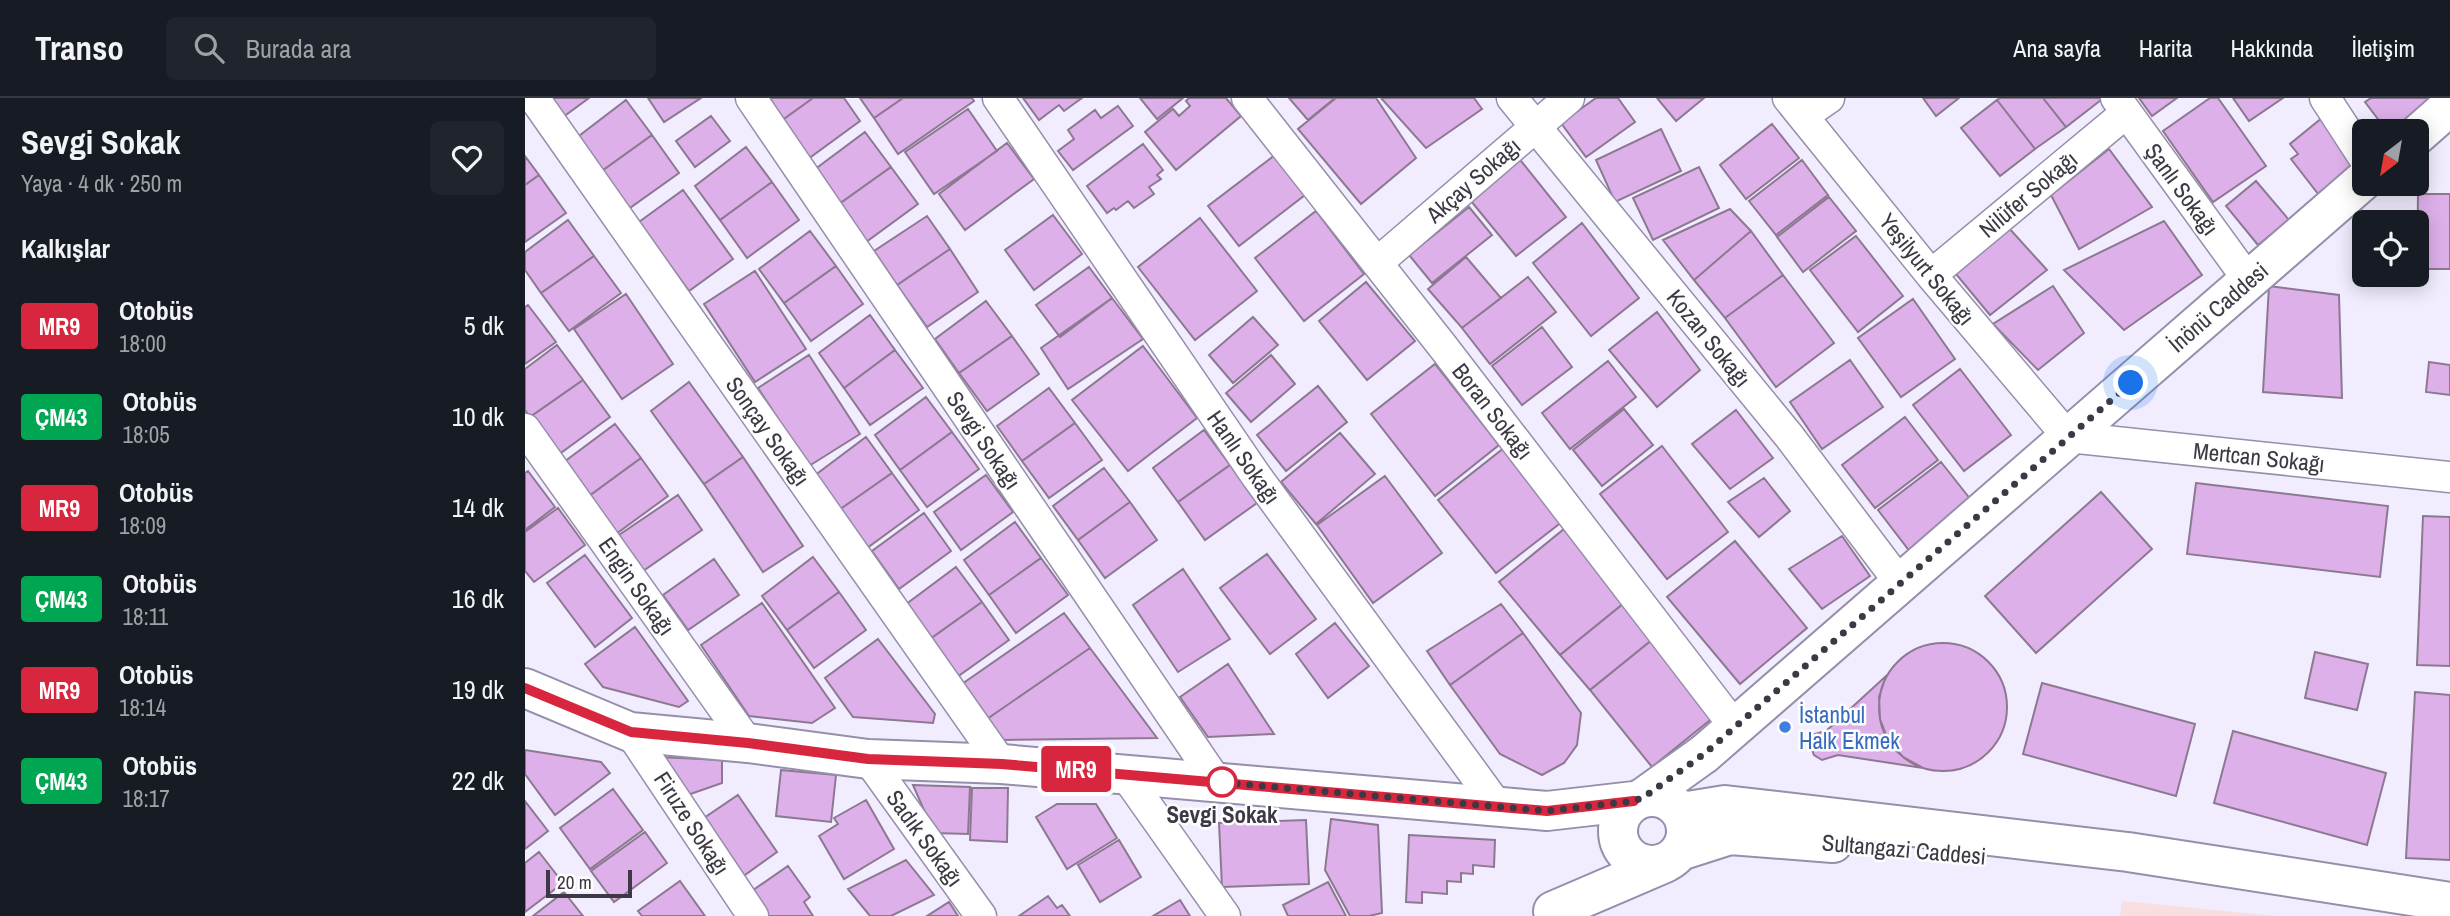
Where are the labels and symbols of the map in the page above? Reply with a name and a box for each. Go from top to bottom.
north arrow [2352,119,2429,196]
street label: Akçay Sokağı [1419,130,1527,230]
street label: Şanlı Sokağı [2138,137,2226,241]
street label: Nilüfer Sokağı [1972,144,2084,244]
street label: Yeşilyurt Sokağı [1872,206,1982,332]
street label: İnönü Caddesi [2162,255,2274,359]
street label: Kozan Sokağı [1660,283,1758,393]
street label: Boran Sokağı [1446,356,1540,466]
your location [2113,365,2148,400]
street label: Sonçay Sokağı [719,370,817,492]
street label: Sevgi Sokağı [940,385,1028,495]
street label: Hanlı Sokağı [1200,404,1288,510]
street label: Mertcan Sokağı [2192,435,2326,479]
street label: Engin Sokağı [592,531,682,641]
place label: İstanbul Halk Ekmek [1799,699,1900,756]
marker: İstanbul Halk Ekmek [1777,719,1793,735]
line badge: MR9 [1036,746,1116,792]
street label: Firuze Sokağı [647,765,737,881]
marker: Sevgi Sokak [1207,767,1237,797]
street label: Sadık Sokağı [879,784,971,892]
place label: Sevgi Sokak [1166,799,1278,830]
street label: Sultangazi Caddesi [1821,826,1987,872]
scale bar [546,867,632,899]

